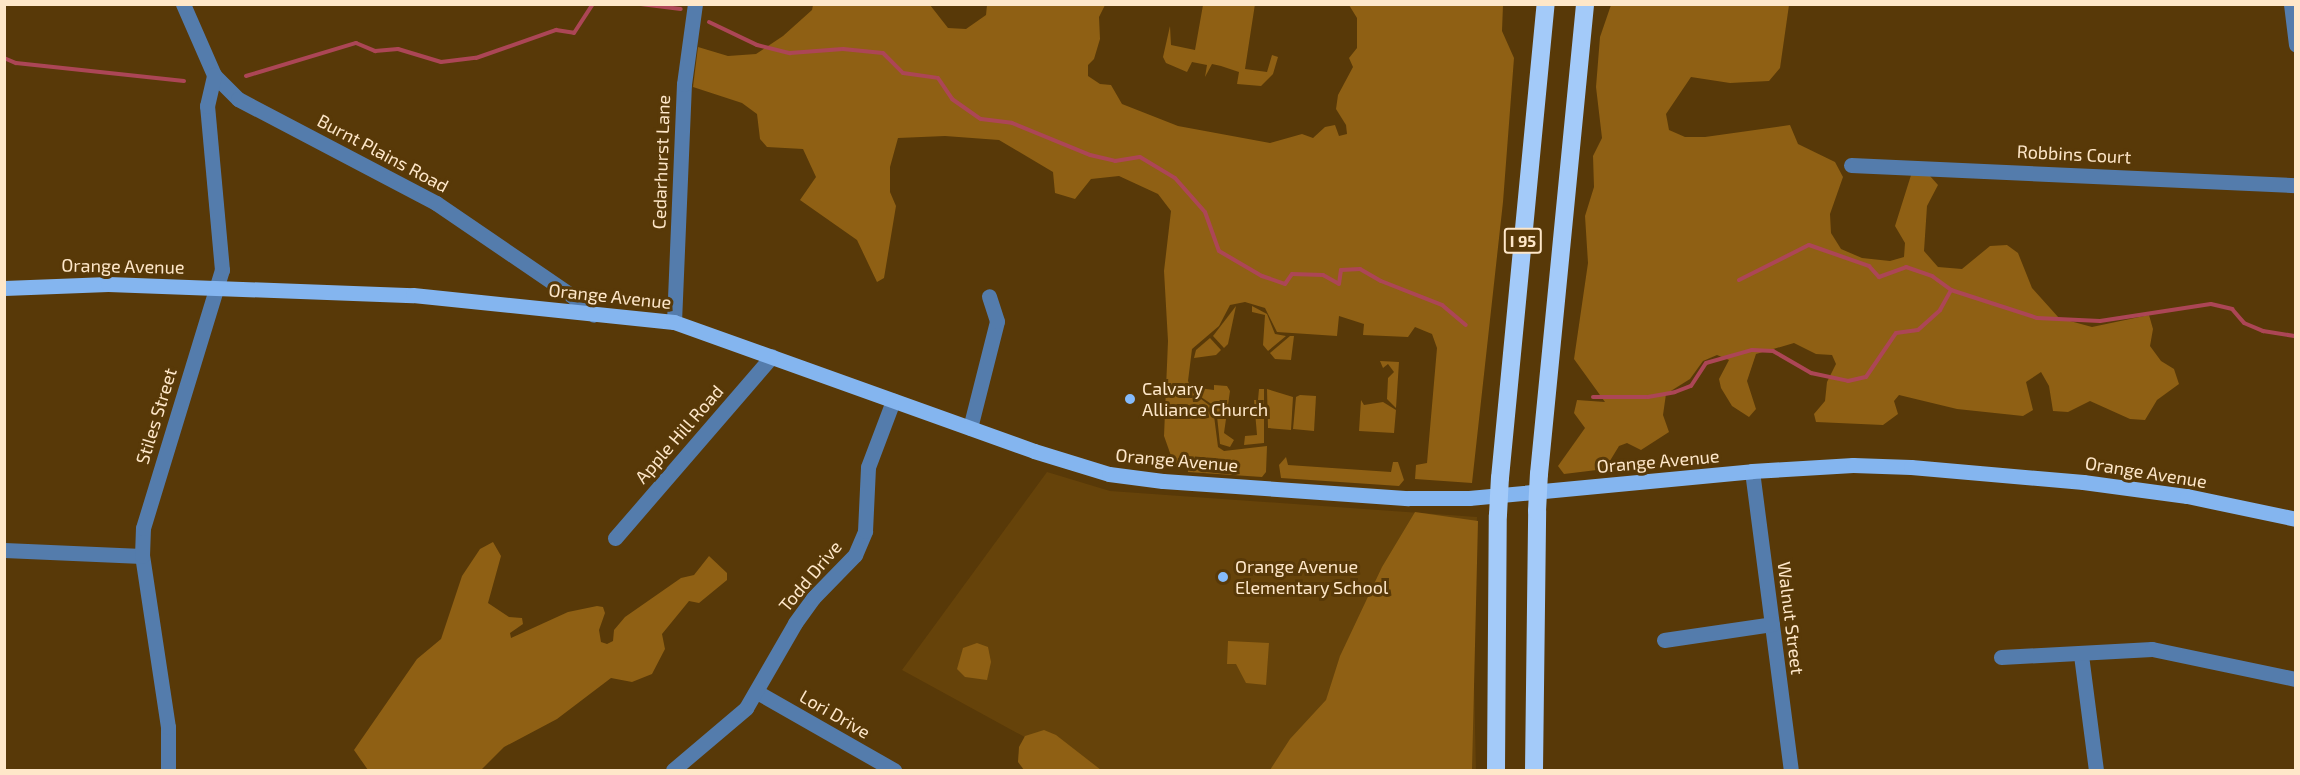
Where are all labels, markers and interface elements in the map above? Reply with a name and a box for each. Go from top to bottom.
street label: Cedarhurst Lane [648,94,674,230]
street label: Burnt Plains Road [314,109,452,197]
street label: Robbins Court [2016,140,2132,168]
road number: I 95 [1504,228,1543,254]
street label: Orange Avenue [61,254,185,278]
street label: Orange Avenue [547,279,673,313]
street label: Stiles Street [131,365,181,467]
place label: Calvary Alliance Church [1142,378,1268,420]
street label: Apple Hill Road [630,380,728,488]
marker: Calvary Alliance Church [1123,392,1137,406]
street label: Orange Avenue [1115,444,1239,476]
street label: Orange Avenue [1596,445,1720,477]
street label: Orange Avenue [2083,452,2209,492]
street label: Todd Drive [774,536,846,616]
place label: Orange Avenue Elementary School [1235,556,1389,598]
street label: Walnut Street [1773,560,1809,676]
marker: Orange Avenue Elementary School [1216,570,1230,584]
street label: Lori Drive [796,685,874,743]

